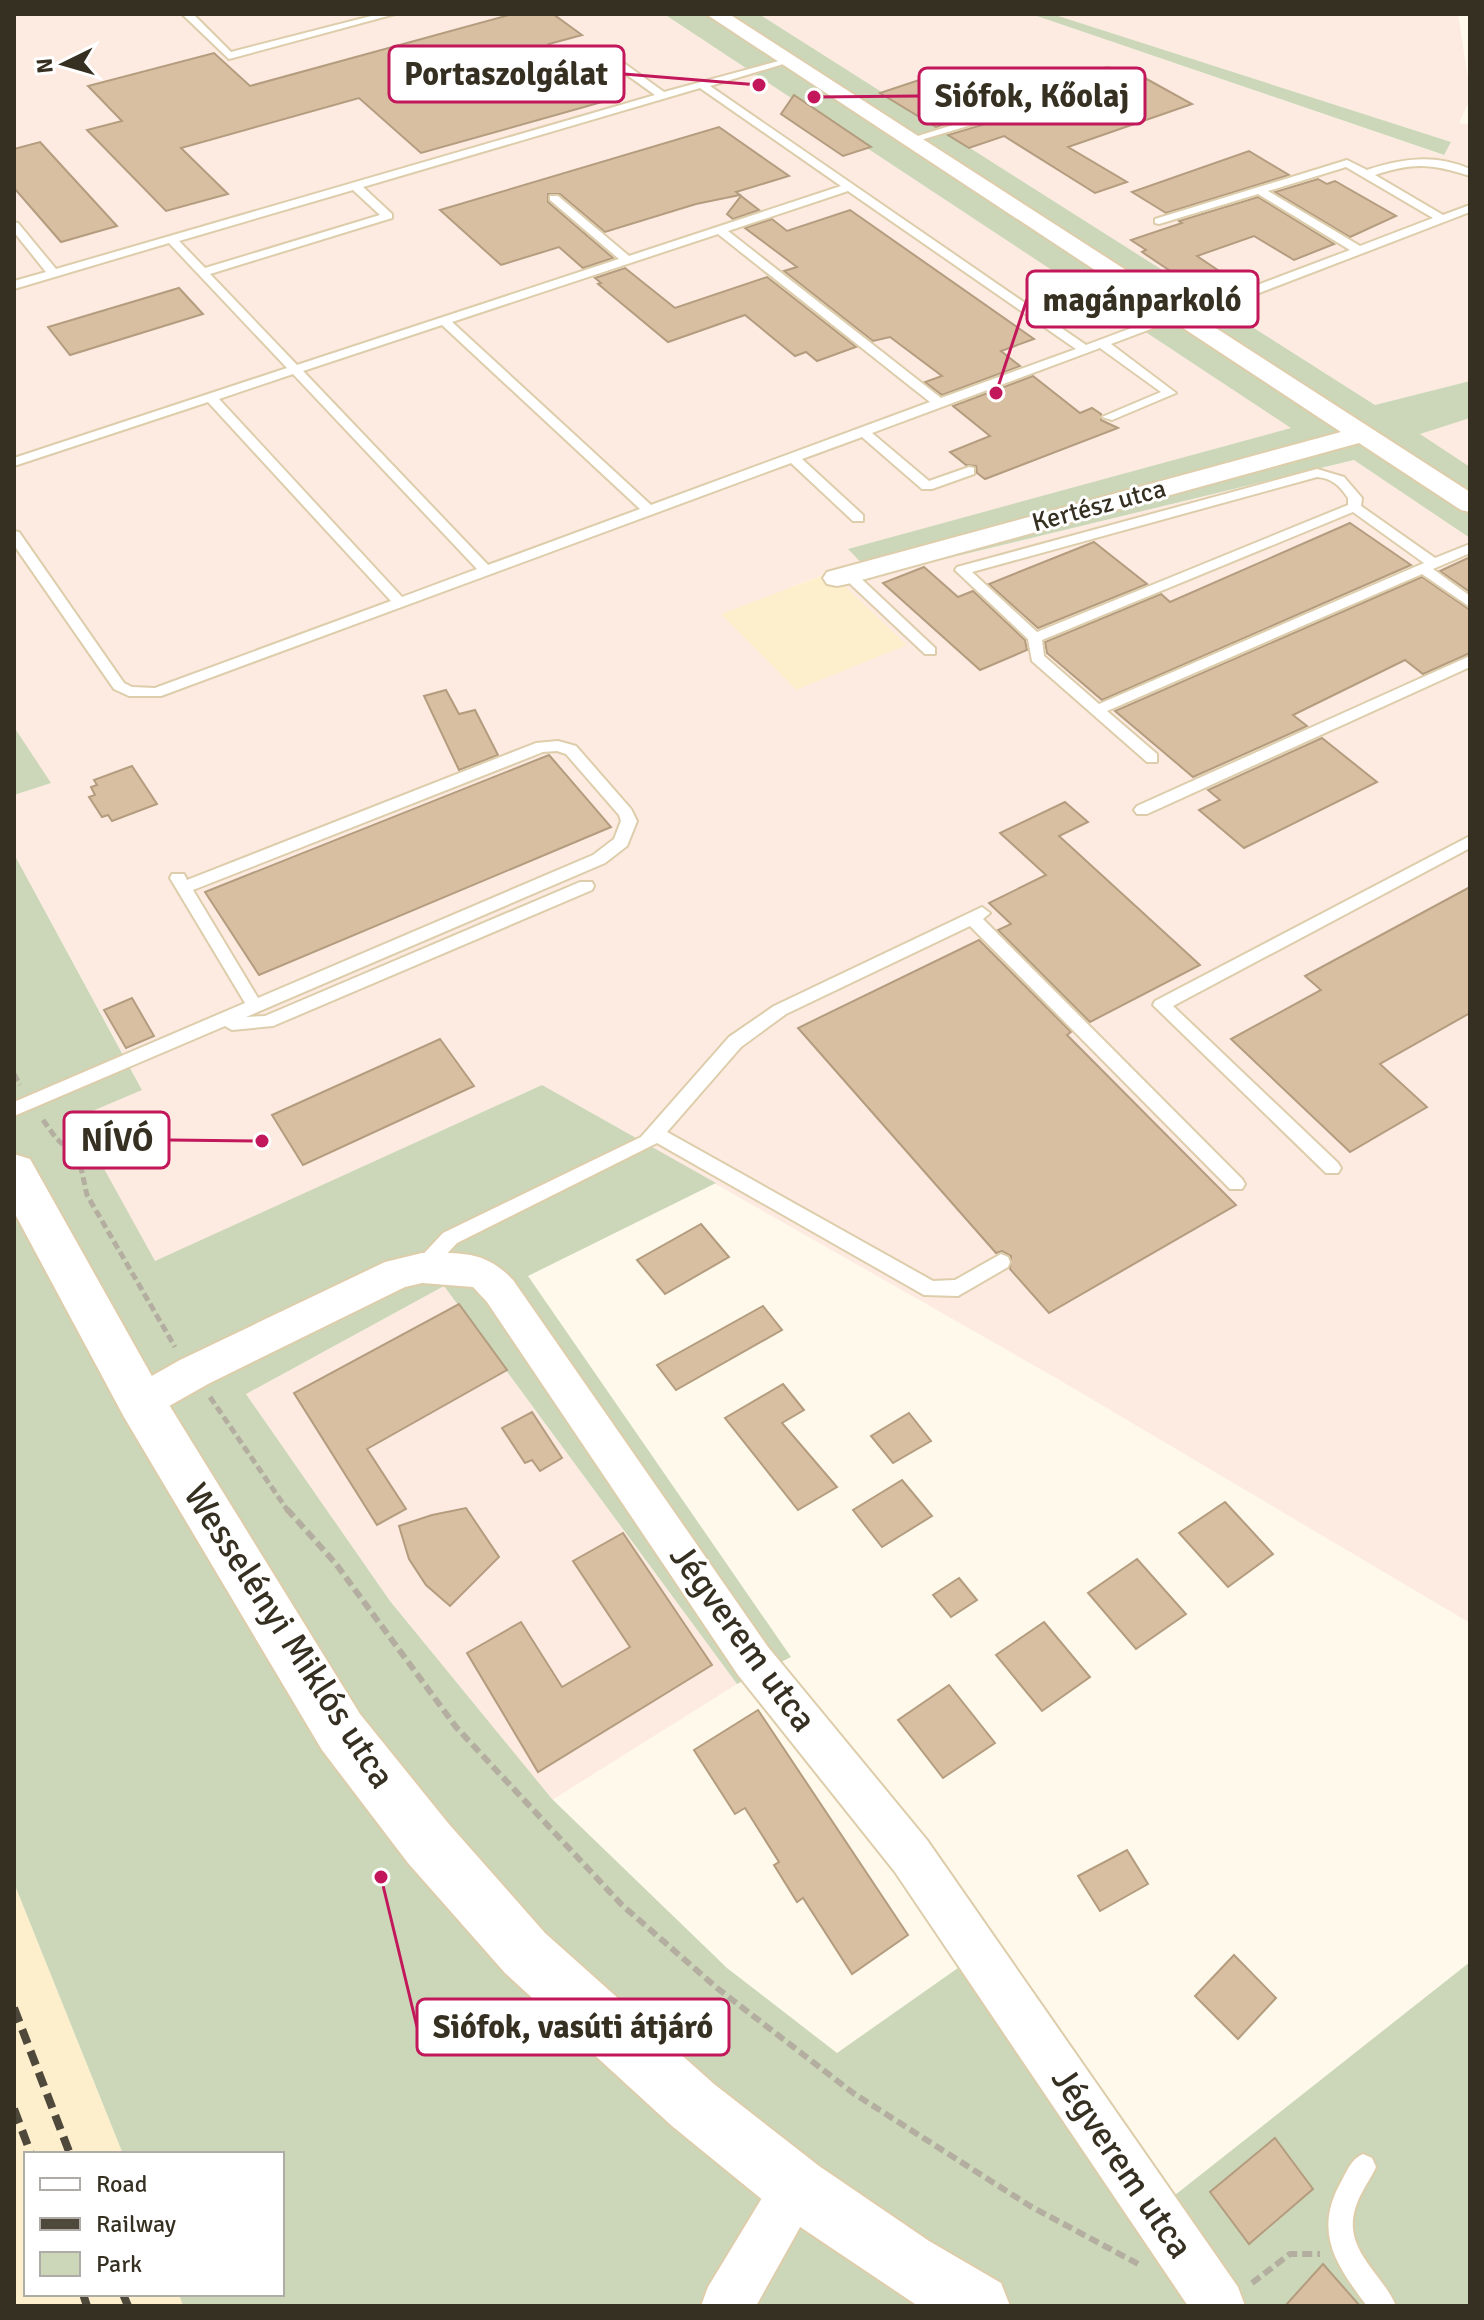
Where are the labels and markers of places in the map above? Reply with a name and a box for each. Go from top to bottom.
callout: Portaszolgálat [389,46,624,102]
callout: Siófok, Kőolaj [919,68,1145,124]
callout: magánparkoló [1027,271,1258,327]
callout: NÍVÓ [64,1112,169,1168]
callout: Siófok, vasúti átjáró [417,1999,729,2055]

